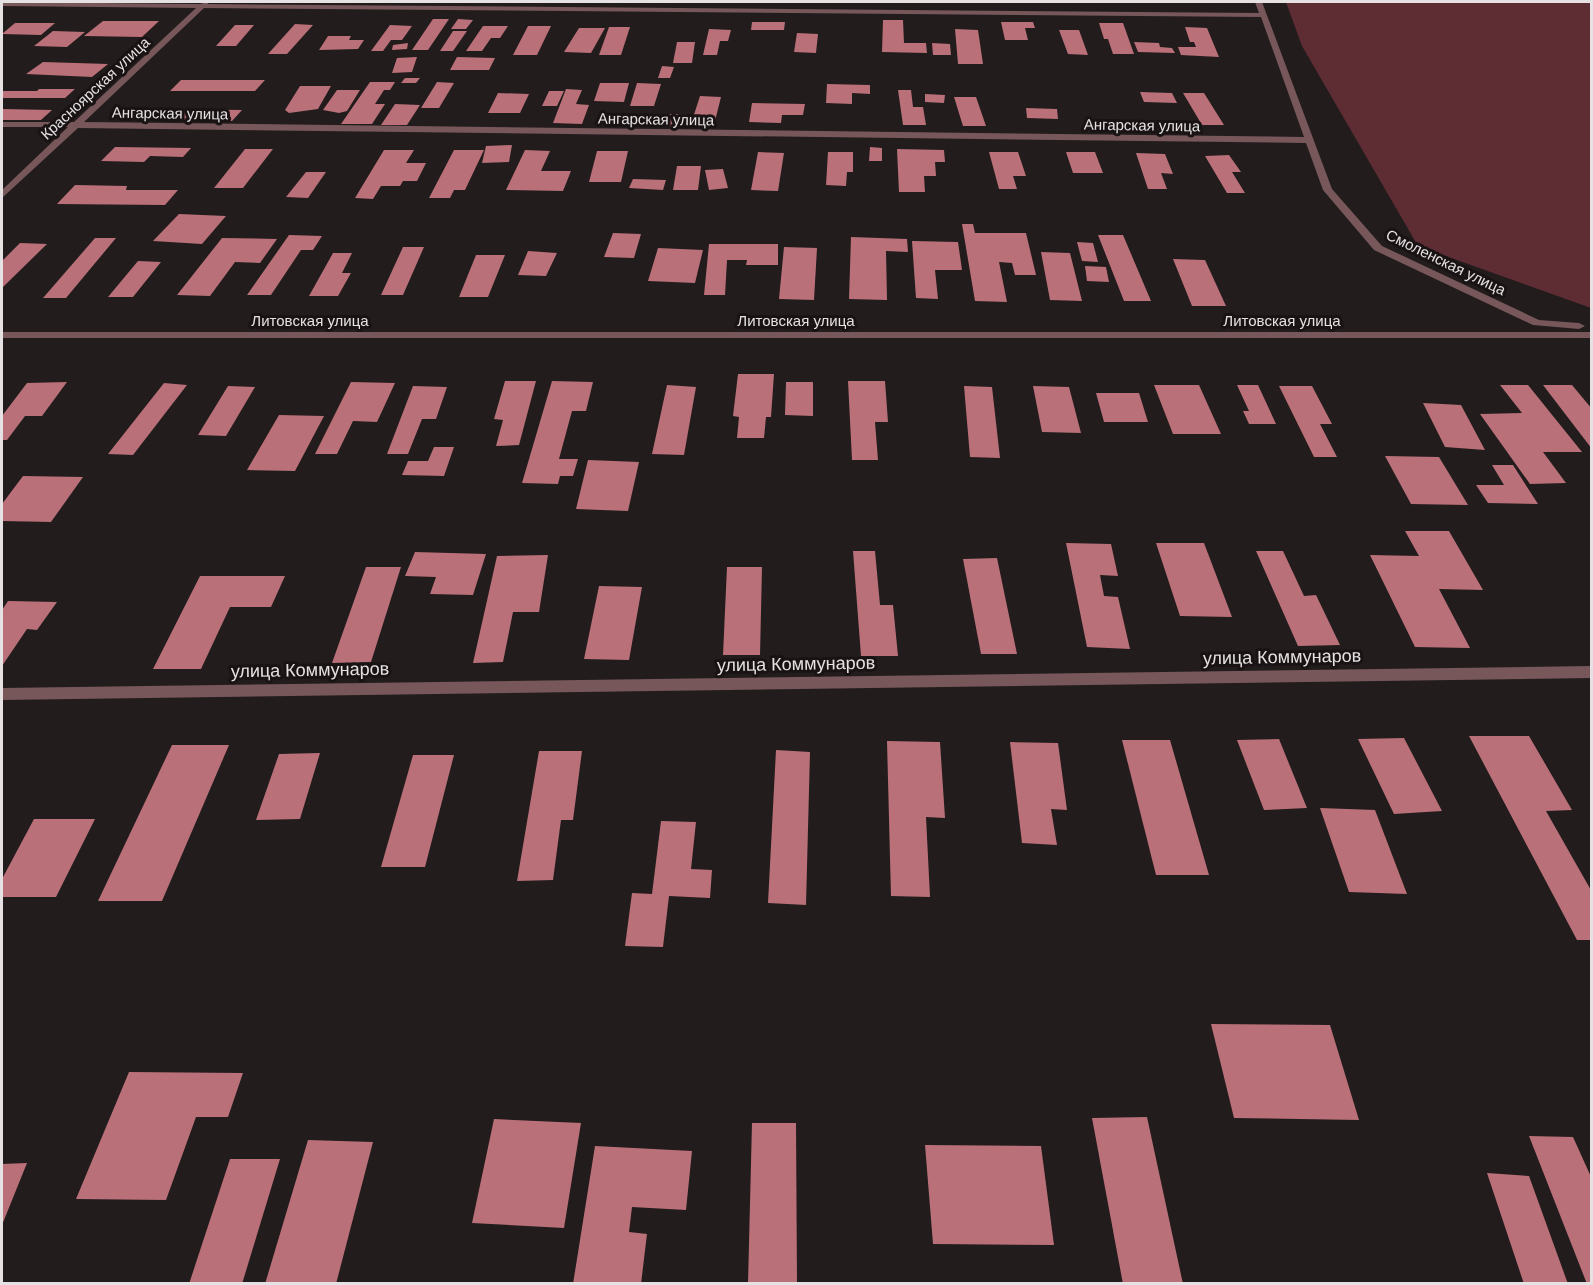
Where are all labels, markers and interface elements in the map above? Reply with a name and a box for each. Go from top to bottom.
street label: Красноярская улица [37,33,153,143]
street label: Ангарская улица [112,103,229,123]
street label: Ангарская улица [598,109,715,129]
street label: Ангарская улица [1084,115,1201,135]
street label: Смоленская улица [1383,226,1509,299]
street label: Литовская улица [251,312,369,329]
street label: Литовская улица [737,312,855,329]
street label: Литовская улица [1223,312,1341,329]
street label: улица Коммунаров [1203,646,1361,668]
street label: улица Коммунаров [717,653,875,675]
street label: улица Коммунаров [231,659,389,681]

